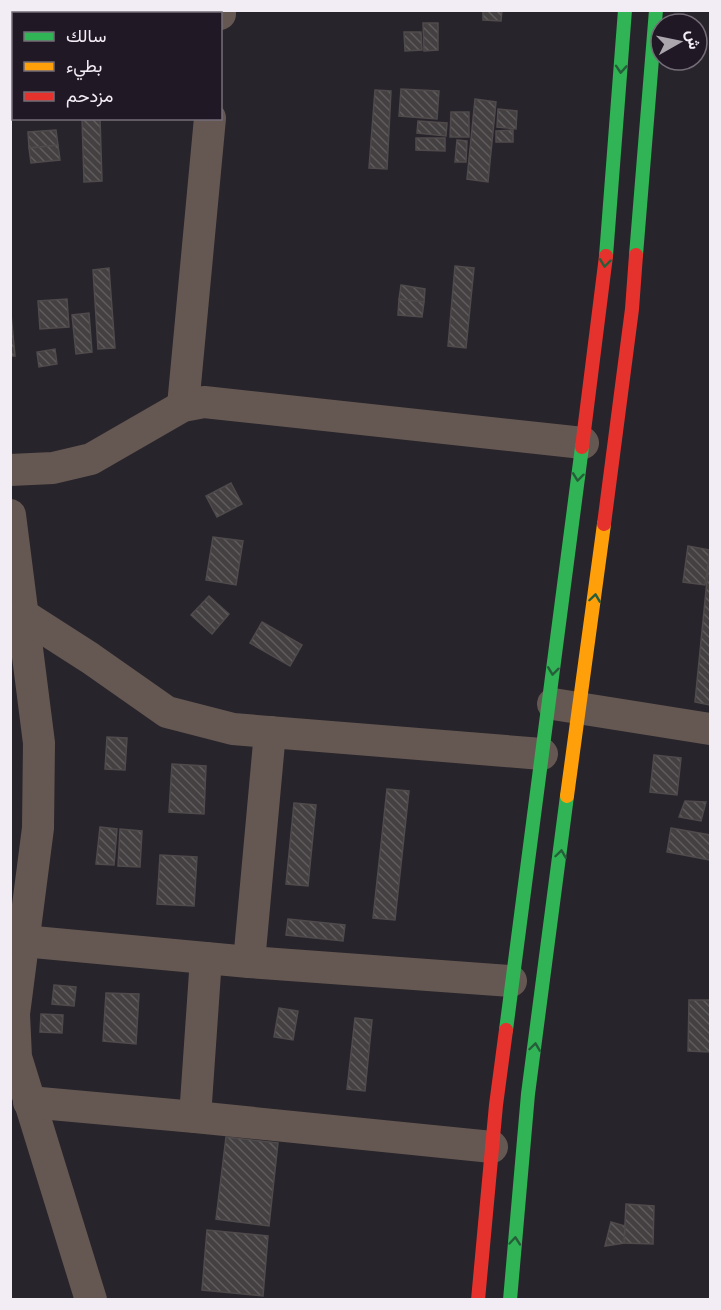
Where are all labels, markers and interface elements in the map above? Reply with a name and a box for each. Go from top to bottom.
legend [12,12,222,120]
north arrow [649,12,709,72]
text: سالك [66,25,106,47]
text: ش [682,29,704,51]
text: بطيء [66,55,102,81]
one-way arrow [614,64,627,73]
text: مزدحم [66,85,113,108]
one-way arrow [600,259,612,268]
one-way arrow [572,473,585,482]
one-way arrow [588,594,601,603]
one-way arrow [548,666,560,675]
one-way arrow [554,849,566,859]
one-way arrow [528,1043,540,1052]
one-way arrow [508,1237,521,1246]

